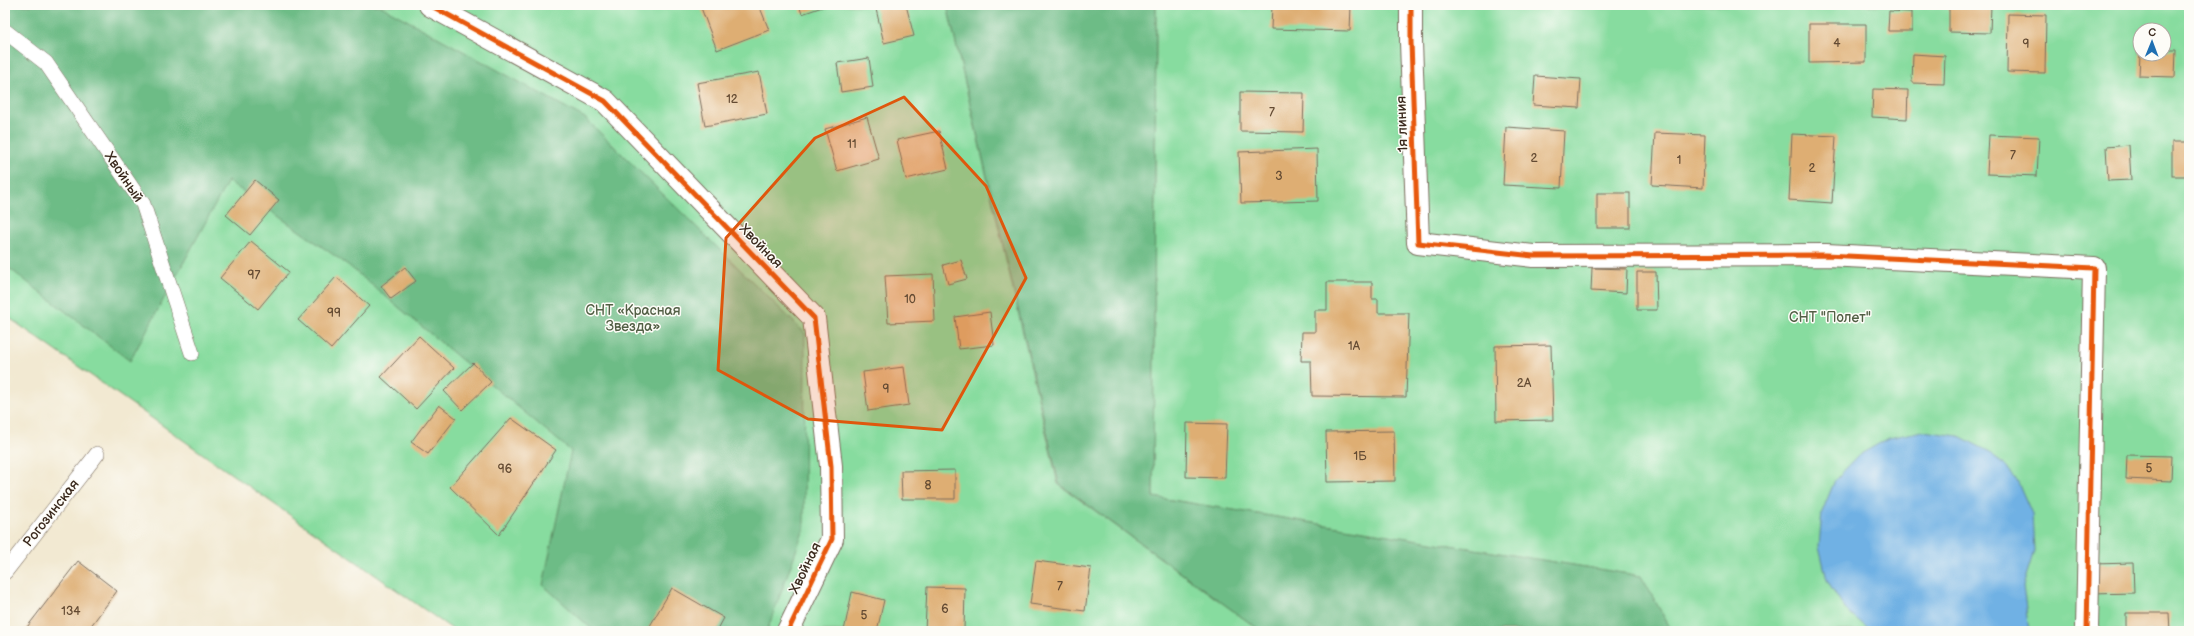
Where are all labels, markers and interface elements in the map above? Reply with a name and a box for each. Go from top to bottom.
north arrow [2132,22,2172,62]
text: С [2148,26,2156,39]
house number: 4 [1833,36,1841,51]
house number: 9 [2023,37,2030,52]
house number: 12 [726,92,738,107]
street label: 1я линия [1393,95,1411,152]
house number: 7 [1269,105,1275,120]
house number: 11 [847,137,857,152]
house number: 7 [2010,148,2016,163]
street label: Хвойный [101,149,147,205]
house number: 2 [1530,151,1538,166]
house number: 1 [1677,153,1681,168]
house number: 2 [1808,161,1816,176]
house number: 3 [1275,169,1283,184]
street label: Хвойная [736,220,786,272]
house number: 97 [248,268,261,283]
house number: 10 [904,292,916,307]
park label: СНТ «Красная Звезда» [585,302,681,335]
house number: 99 [327,306,341,321]
park label: СНТ "Полет" [1789,309,1871,326]
house number: 1А [1348,339,1361,354]
house number: 2А [1517,376,1532,391]
house number: 9 [883,382,890,397]
house number: 1Б [1354,449,1367,464]
house number: 5 [2146,461,2153,476]
house number: 96 [498,462,512,477]
street label: Рогозинская [19,476,83,550]
house number: 8 [925,478,932,493]
street label: Хвойная [785,539,825,596]
house number: 7 [1057,579,1063,594]
house number: 6 [941,602,949,617]
house number: 134 [61,604,81,619]
house number: 5 [861,608,868,623]

